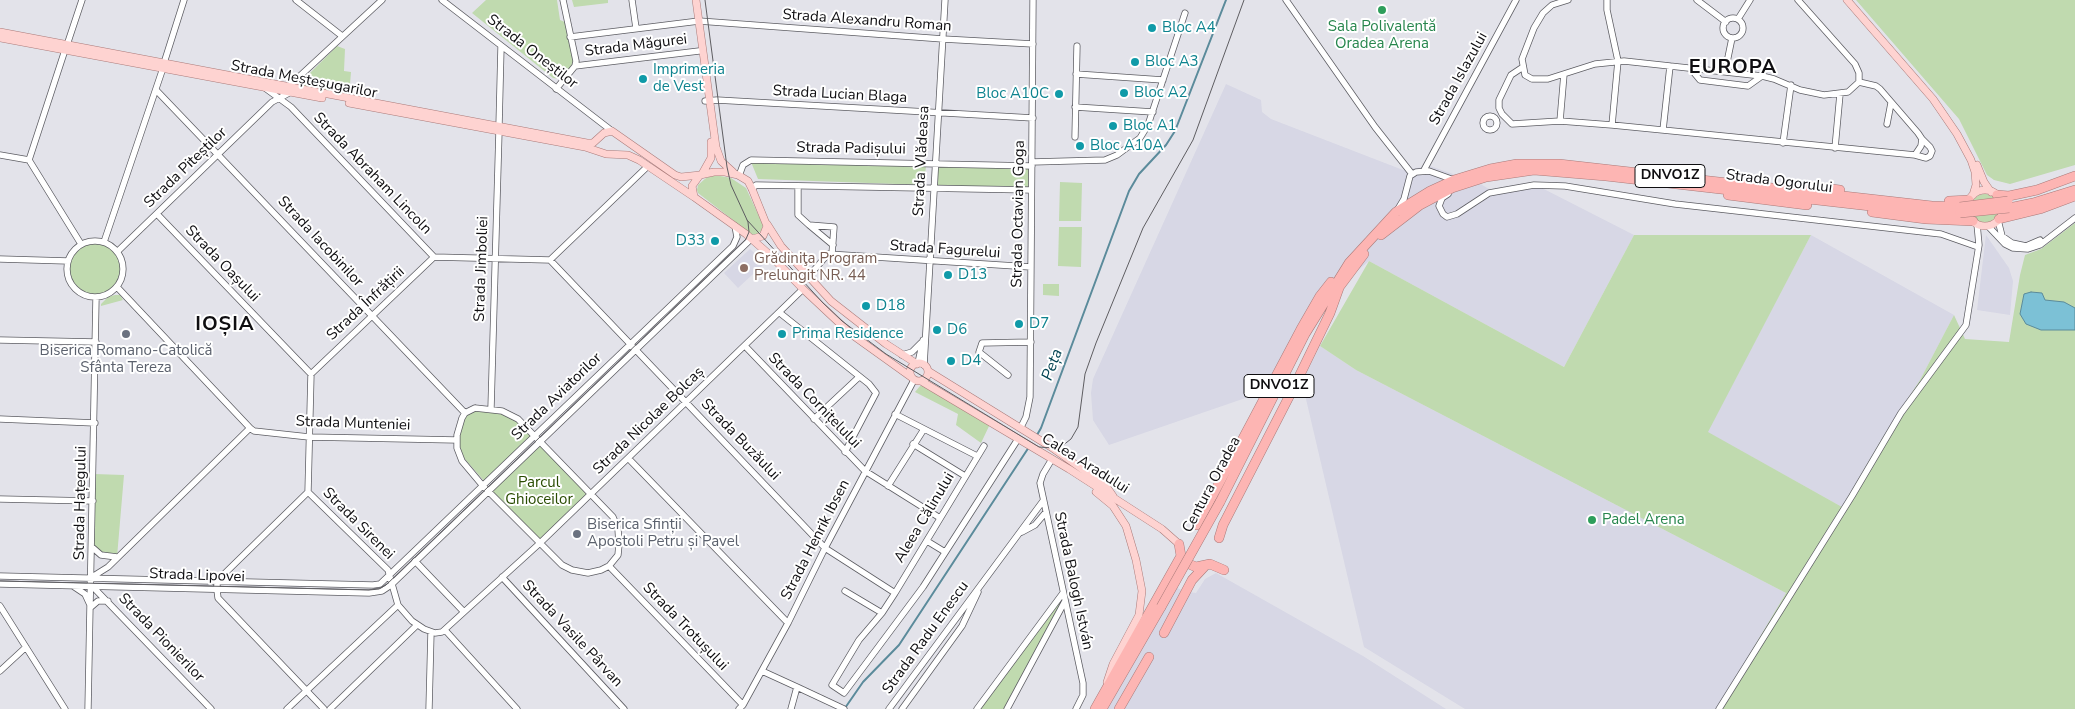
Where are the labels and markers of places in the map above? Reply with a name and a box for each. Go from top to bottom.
marker: Sala Polivalentă Oradea Arena [1376,4,1388,16]
place label: Sala Polivalentă Oradea Arena [1328,18,1436,53]
place label: Bloc A4 [1162,19,1216,37]
marker: Bloc A4 [1146,22,1158,34]
place label: Bloc A3 [1145,53,1199,71]
marker: Bloc A3 [1129,56,1141,68]
place label: Imprimeria de Vest [653,61,725,96]
marker: Imprimeria de Vest [637,73,649,85]
place label: Bloc A2 [1134,84,1188,102]
place label: Bloc A10C [976,85,1049,103]
marker: Bloc A2 [1118,87,1130,99]
marker: Bloc A10C [1053,88,1065,100]
place label: Bloc A1 [1123,117,1177,135]
marker: Bloc A1 [1107,120,1119,132]
place label: Bloc A10A [1090,137,1164,155]
marker: Bloc A10A [1074,140,1086,152]
place label: D33 [676,232,705,250]
marker: D33 [709,235,721,247]
place label: Grădiniţa Program Prelungit NR. 44 [754,250,877,285]
marker: Grădiniţa Program Prelungit NR. 44 [738,262,750,274]
place label: D13 [958,266,987,284]
marker: D13 [942,269,954,281]
place label: D18 [876,297,905,315]
marker: D18 [860,300,872,312]
place label: D7 [1029,315,1049,333]
marker: D7 [1013,318,1025,330]
place label: D6 [947,321,967,339]
marker: D6 [931,324,943,336]
place label: Prima Residence [792,325,903,343]
marker: Biserica Romano-Catolică Sfânta Tereza [120,328,132,340]
marker: Prima Residence [776,328,788,340]
place label: Biserica Romano-Catolică Sfânta Tereza [40,342,212,377]
place label: D4 [961,352,981,370]
marker: D4 [945,355,957,367]
place label: Padel Arena [1602,511,1685,529]
marker: Padel Arena [1586,514,1598,526]
place label: Biserica Sfinții Apostoli Petru și Pavel [587,516,739,551]
marker: Biserica Sfinții Apostoli Petru și Pavel [571,528,583,540]

